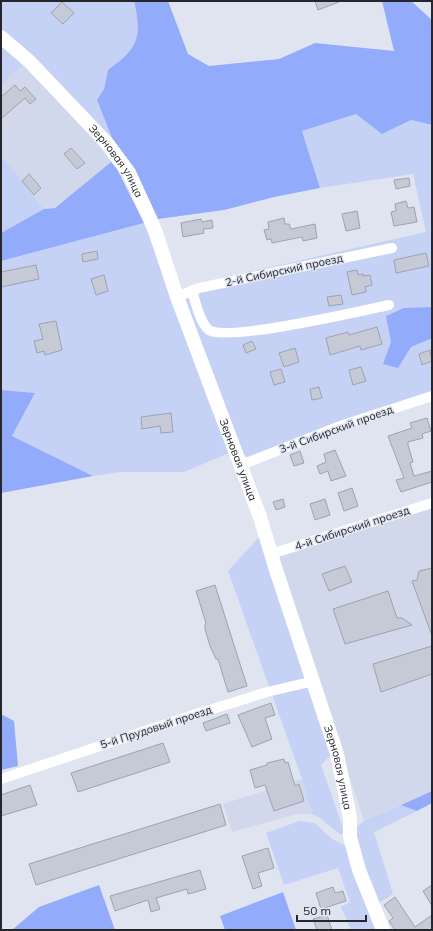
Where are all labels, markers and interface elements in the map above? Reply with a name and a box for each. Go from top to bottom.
street label: Зерновая улица [86,121,146,200]
street label: 2-й Сибирский проезд [224,251,344,289]
street label: 3-й Сибирский проезд [277,402,395,456]
street label: Зерновая улица [216,416,260,503]
street label: 4-й Сибирский проезд [293,503,412,553]
street label: 5-й Прудовый проезд [98,702,214,752]
street label: Зерновая улица [321,723,355,811]
scale bar [297,897,366,923]
text: 50 m [303,903,331,918]

